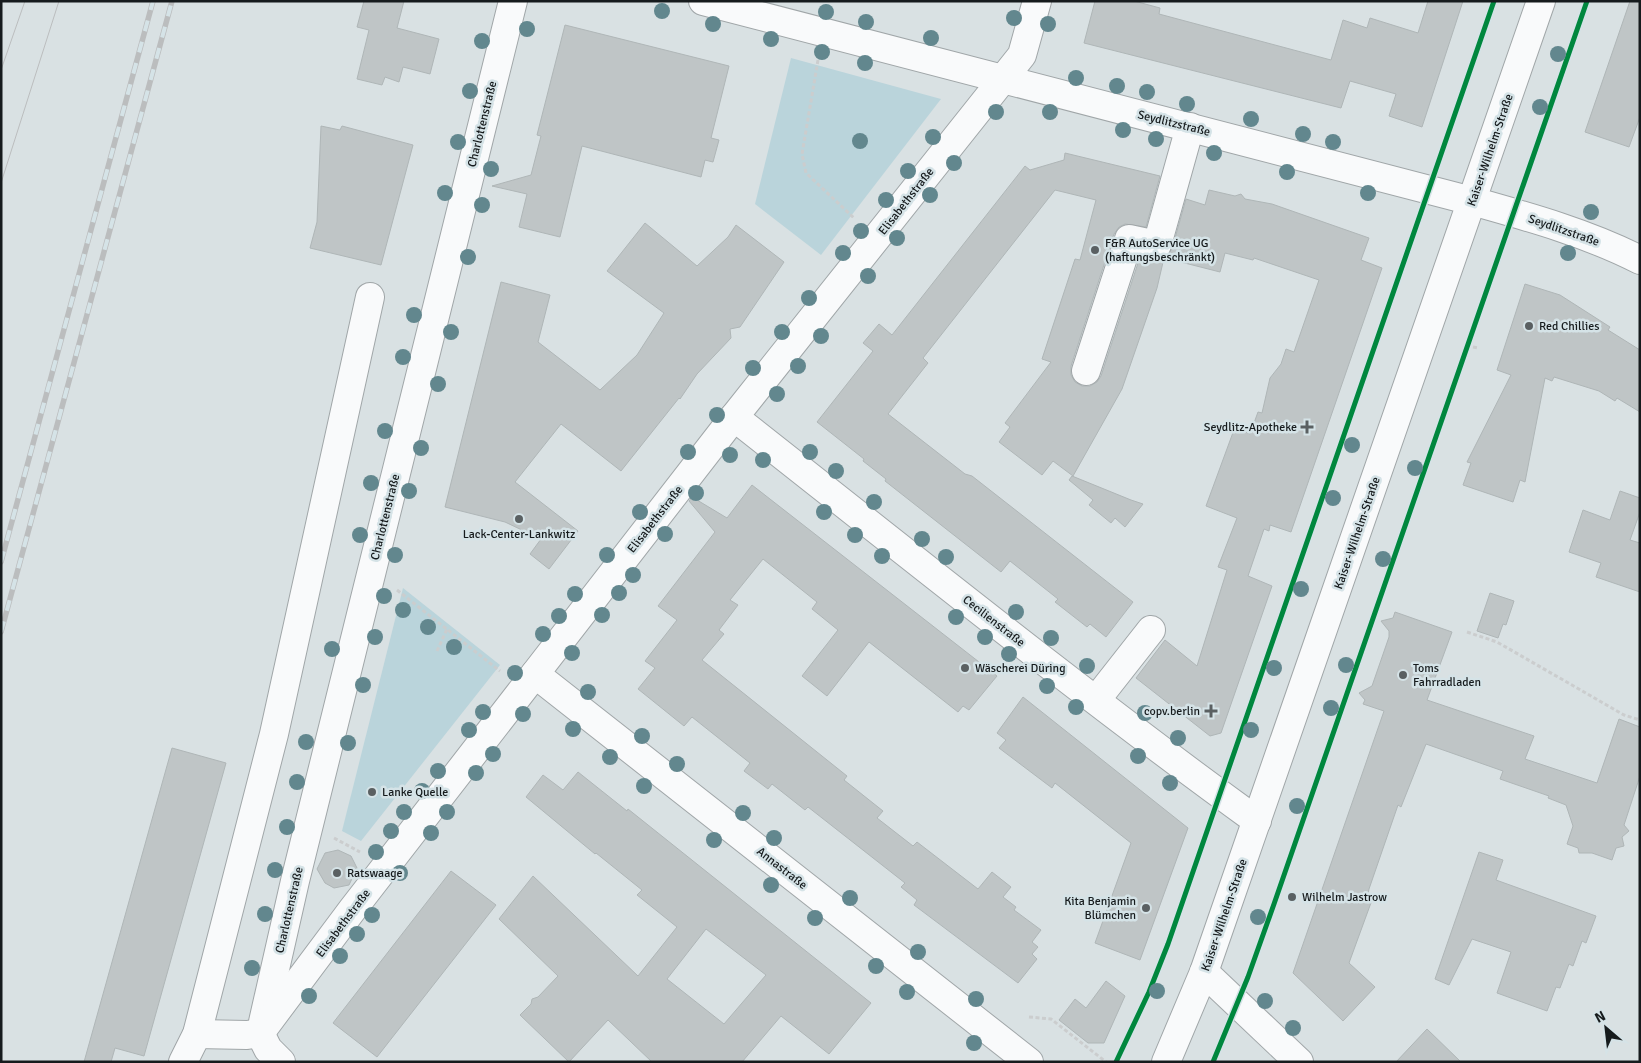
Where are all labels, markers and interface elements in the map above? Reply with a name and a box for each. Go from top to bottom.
street label: Charlottenstraße [465,80,500,169]
street label: Kaiser-Wilhelm-Straße [1464,92,1517,208]
street label: Seydlitzstraße [1136,107,1212,140]
street label: Elisabethstraße [875,165,937,238]
street label: Seydlitzstraße [1526,211,1601,250]
place label: F&R AutoService UG (haftungsbeschränkt) [1105,236,1215,265]
marker: F&R AutoService UG (haftungsbeschränkt) [1089,244,1101,256]
place label: Red Chillies [1539,319,1599,334]
marker: Red Chillies [1523,320,1535,332]
place label: Seydlitz-Apotheke [1204,420,1297,435]
marker: Seydlitz-Apotheke [1301,421,1313,433]
street label: Charlottenstraße [368,473,403,562]
street label: Kaiser-Wilhelm-Straße [1331,475,1384,591]
street label: Elisabethstraße [624,483,686,556]
marker: Lack-Center-Lankwitz [513,513,525,525]
place label: Lack-Center-Lankwitz [463,527,575,542]
street label: Cecilienstraße [960,592,1028,650]
place label: Wäscherei Düring [975,661,1065,676]
place label: Toms Fahrradladen [1413,661,1481,690]
marker: Wäscherei Düring [959,662,971,674]
marker: Toms Fahrradladen [1397,669,1409,681]
place label: copv.berlin [1144,704,1200,719]
marker: copv.berlin [1204,704,1218,718]
place label: Lanke Quelle [382,785,448,800]
marker: Lanke Quelle [366,786,378,798]
street label: Annastraße [753,844,810,893]
street label: Kaiser-Wilhelm-Straße [1198,857,1251,973]
street label: Charlottenstraße [272,866,307,955]
place label: Ratswaage [347,866,403,881]
marker: Ratswaage [331,867,343,879]
street label: Elisabethstraße [313,886,374,960]
place label: Wilhelm Jastrow [1302,890,1387,905]
marker: Wilhelm Jastrow [1286,891,1298,903]
place label: Kita Benjamin Blümchen [1064,894,1136,923]
marker: Kita Benjamin Blümchen [1140,902,1152,914]
north arrow [1581,1003,1631,1053]
text: N [1592,1007,1608,1027]

